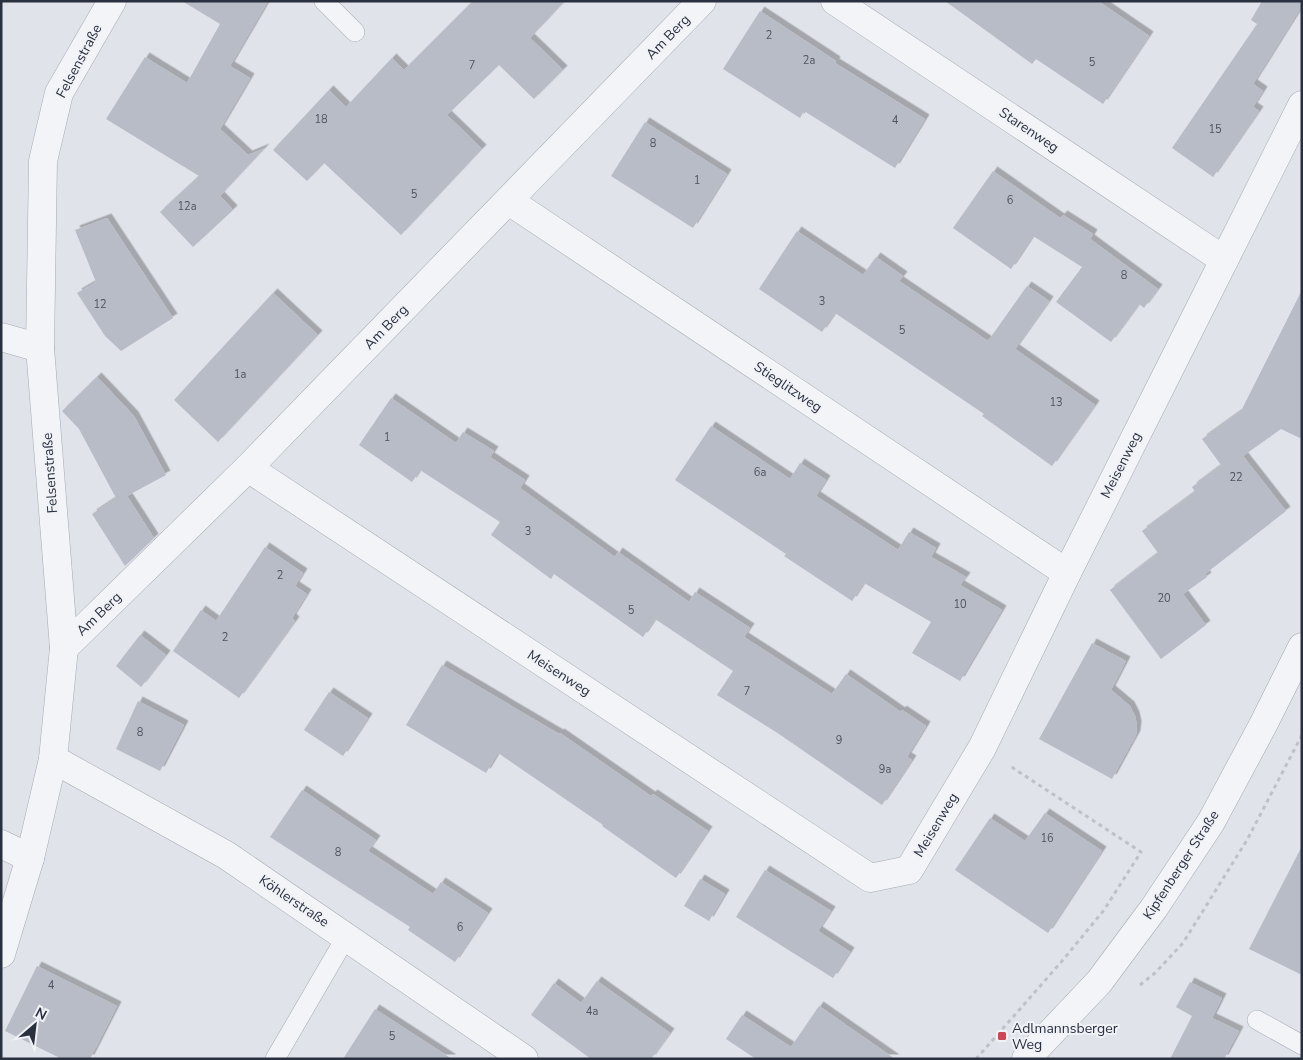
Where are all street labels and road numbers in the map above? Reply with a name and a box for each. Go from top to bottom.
street label: Am Berg [642,10,694,64]
street label: Felsenstraße [52,21,106,101]
street label: Starenweg [995,103,1063,157]
street label: Am Berg [360,300,412,354]
street label: Stieglitzweg [750,357,826,417]
street label: Meisenweg [1096,429,1146,501]
street label: Felsenstraße [38,432,62,514]
street label: Am Berg [72,588,126,640]
street label: Meisenweg [524,645,594,701]
street label: Meisenweg [909,789,963,861]
street label: Kipfenberger Straße [1139,807,1223,923]
street label: Köhlerstraße [255,871,333,931]

